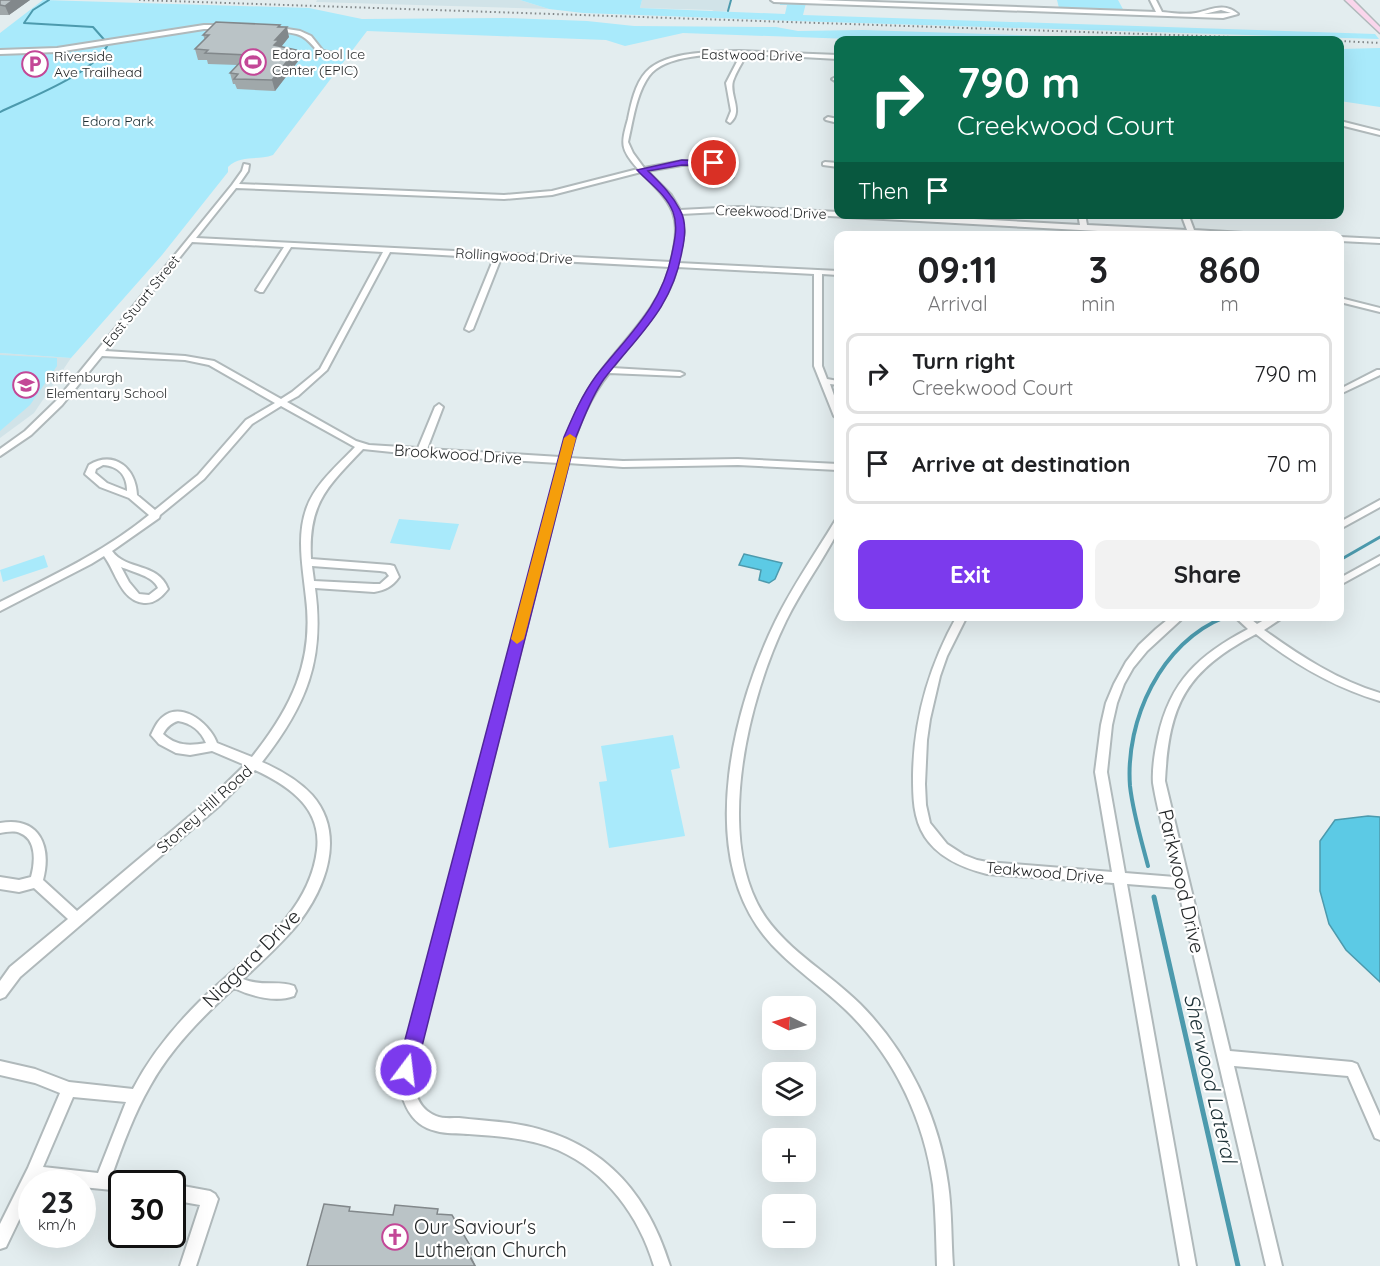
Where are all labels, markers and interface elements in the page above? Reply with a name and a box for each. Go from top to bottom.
place label: Edora Pool Ice Center (EPIC) [272,45,365,79]
street label: Eastwood Drive [701,45,803,65]
place label: Riverside Ave Trailhead [54,47,142,81]
sports icon: Edora Pool Ice Center (EPIC) [238,47,268,77]
parking icon: Riverside Ave Trailhead [20,49,50,79]
text: 790 m [957,56,1080,109]
icon: right [858,60,936,138]
text: Creekwood Court [957,108,1175,142]
park label: Edora Park [82,112,154,130]
pin [688,137,739,188]
icon: arrive [697,146,730,179]
icon: arrive [921,174,954,207]
text: Then [858,177,909,205]
street label: Creekwood Drive [715,201,827,223]
street label: Rollingwood Drive [455,244,573,268]
text: 09:11 [917,247,998,292]
text: 3 [1089,247,1108,292]
text: 860 [1199,247,1261,292]
street label: East Stuart Street [98,251,184,351]
text: Arrival [928,291,988,316]
text: min [1081,291,1115,316]
text: m [1221,291,1239,316]
text: Turn right [912,347,1016,375]
icon: right [861,357,894,390]
text: 790 m [1254,360,1317,388]
place label: Riffenburgh Elementary School [46,368,167,402]
school or university icon: Riffenburgh Elementary School [11,370,41,400]
text: Creekwood Court [912,375,1073,400]
street label: Brookwood Drive [393,440,523,468]
icon: arrive [861,447,894,480]
text: Arrive at destination [912,450,1130,478]
text: 70 m [1267,450,1317,478]
button: Exit [858,540,1083,609]
button: Share [1095,540,1320,609]
street label: Stoney Hill Road [152,761,256,857]
street label: Parkwood Drive [1153,806,1211,956]
street label: Teakwood Drive [985,857,1105,887]
street label: Niagara Drive [197,904,305,1012]
water label: Sherwood Lateral [1179,991,1244,1167]
north arrow [762,996,816,1050]
map controls [762,996,816,1248]
position arrow [374,1038,438,1102]
button: layers [762,1062,816,1116]
button: + [762,1128,816,1182]
speed limit sign: 30 [108,1170,186,1248]
text: 23 [40,1183,74,1221]
button: − [762,1194,816,1248]
place label: Our Saviour's Lutheran Church [414,1214,567,1262]
text: km/h [38,1215,76,1234]
church icon: Our Saviour's Lutheran Church [380,1222,410,1252]

